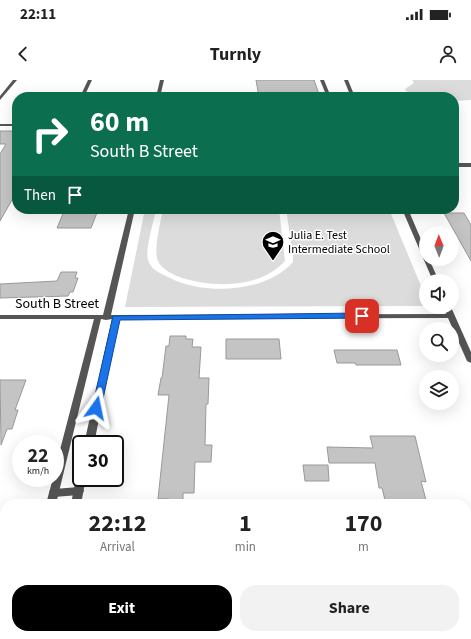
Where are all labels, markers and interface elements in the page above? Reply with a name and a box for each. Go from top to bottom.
text: 22:11 [20,4,56,25]
text: Turnly [210,42,261,67]
icon: back [12,43,34,65]
icon: person [437,43,459,65]
text: 60 m [90,102,149,142]
icon: right [24,108,76,160]
text: South B Street [90,139,198,164]
icon: arrive [64,184,86,206]
text: Then [24,185,56,206]
north arrow [419,226,459,266]
map controls [419,226,459,410]
place label: Julia E. Test Intermediate School [288,227,390,258]
school or university icon: Julia E. Test Intermediate School [260,229,286,262]
button: sound [419,274,459,314]
street label: South B Street [15,294,99,314]
pin [345,299,379,333]
icon: arrive [351,305,373,327]
button: search [419,322,459,362]
button: layers [419,370,459,410]
position arrow [75,387,117,429]
speed limit sign: 30 [72,435,124,487]
text: 22 [27,442,49,470]
text: km/h [27,464,49,478]
text: 22:12 [88,506,146,541]
text: 1 [239,506,252,541]
text: 170 [344,506,382,541]
text: Arrival [100,538,135,556]
text: min [235,538,256,556]
text: m [358,538,369,556]
button: Exit [12,585,232,631]
button: Share [240,585,459,631]

